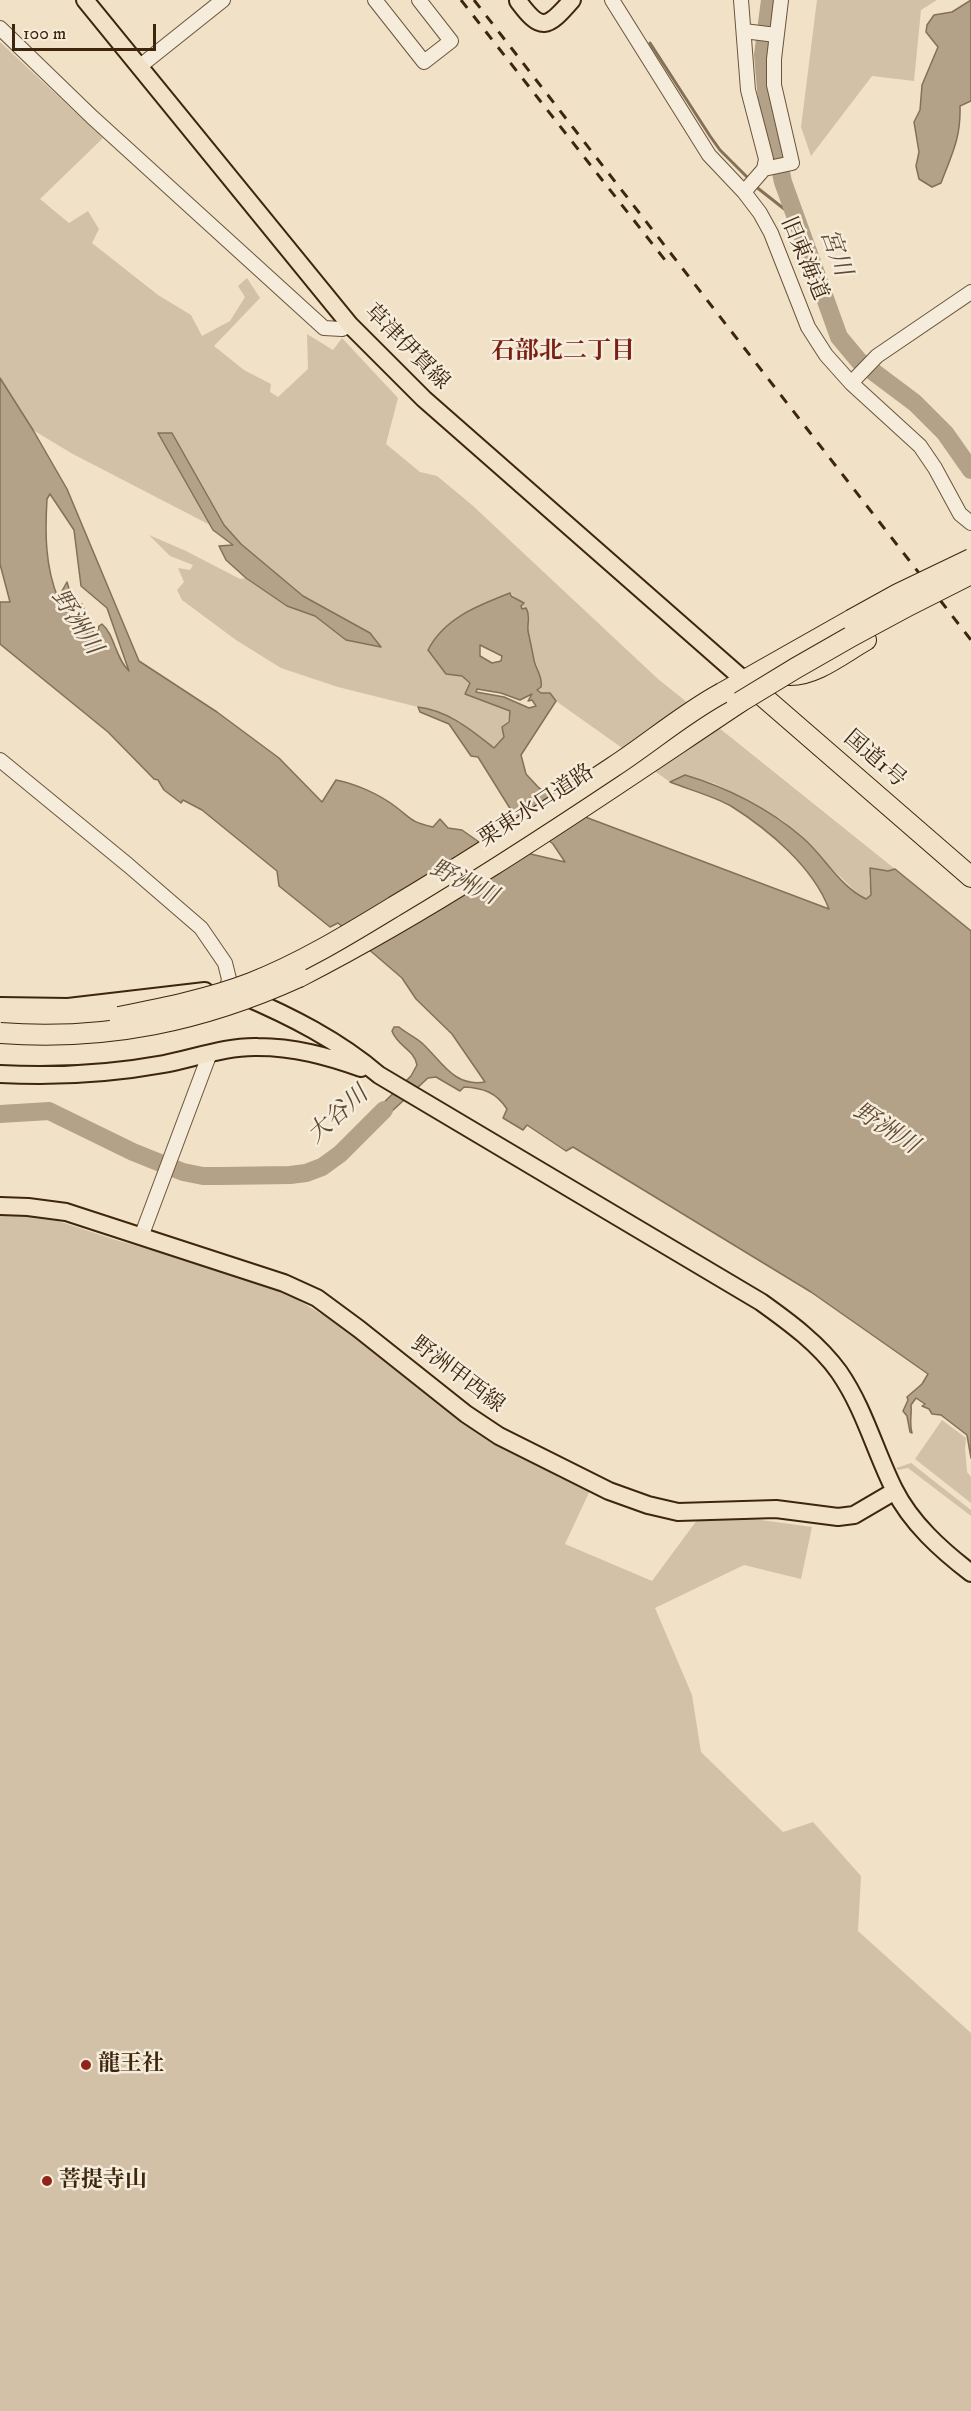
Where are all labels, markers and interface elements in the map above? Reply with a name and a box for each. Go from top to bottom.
scale bar [15,12,159,50]
text: 100 m [23,23,66,45]
street label: 旧東海道 [774,213,832,305]
water label: 宮川 [812,226,856,280]
street label: 草津伊賀線 [358,300,454,396]
district label: 石部北二丁目 [491,339,635,367]
water label: 野洲川 [43,585,107,661]
street label: 国道1号 [837,726,911,794]
street label: 栗東水口道路 [474,760,600,854]
water label: 野洲川 [424,855,502,913]
water label: 大谷川 [303,1081,375,1151]
water label: 野洲川 [847,1098,923,1162]
street label: 野洲甲西線 [405,1332,509,1420]
place label: 龍王社 [98,2052,164,2078]
marker: 龍王社 [79,2058,93,2072]
place label: 菩提寺山 [59,2168,147,2194]
marker: 菩提寺山 [40,2174,54,2188]

